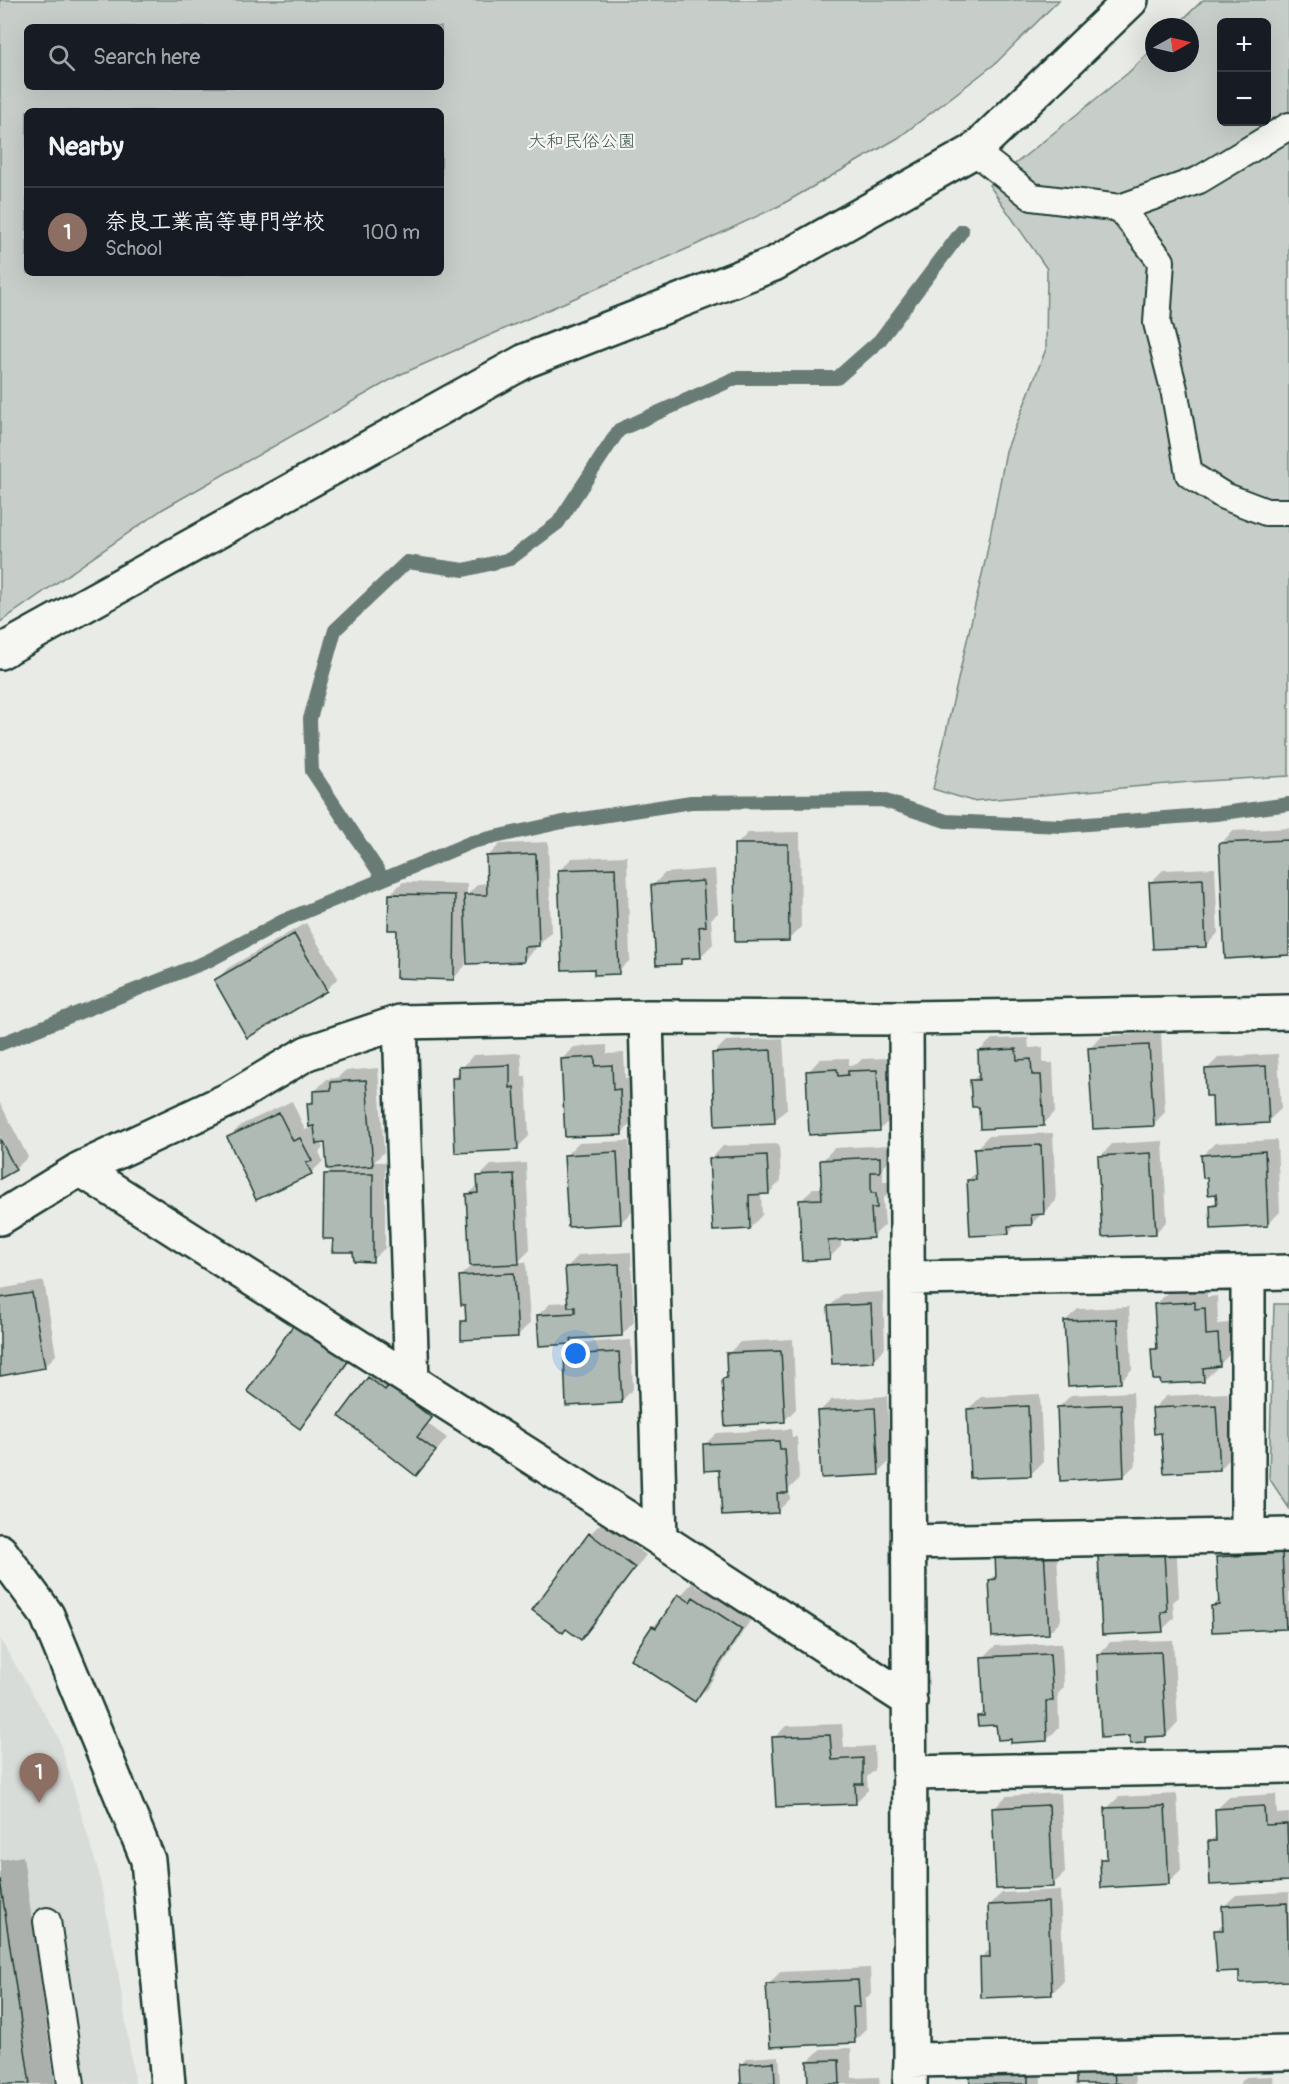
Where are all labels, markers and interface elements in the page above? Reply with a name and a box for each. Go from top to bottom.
north arrow [1145,18,1199,72]
map controls [1217,18,1271,126]
button: + [1217,18,1271,72]
search box [24,24,444,90]
icon: search [45,41,78,74]
text: Search here [93,43,200,71]
button: − [1217,72,1271,126]
park label: 大和民俗公園 [528,130,636,153]
text: Nearby [48,131,124,163]
text: 奈良工業高等専門学校 [105,208,325,236]
text: 1 [64,220,71,245]
text: 100 m [363,220,420,245]
text: School [105,236,162,261]
your location [561,1339,590,1368]
pin: 1 [20,1754,58,1803]

